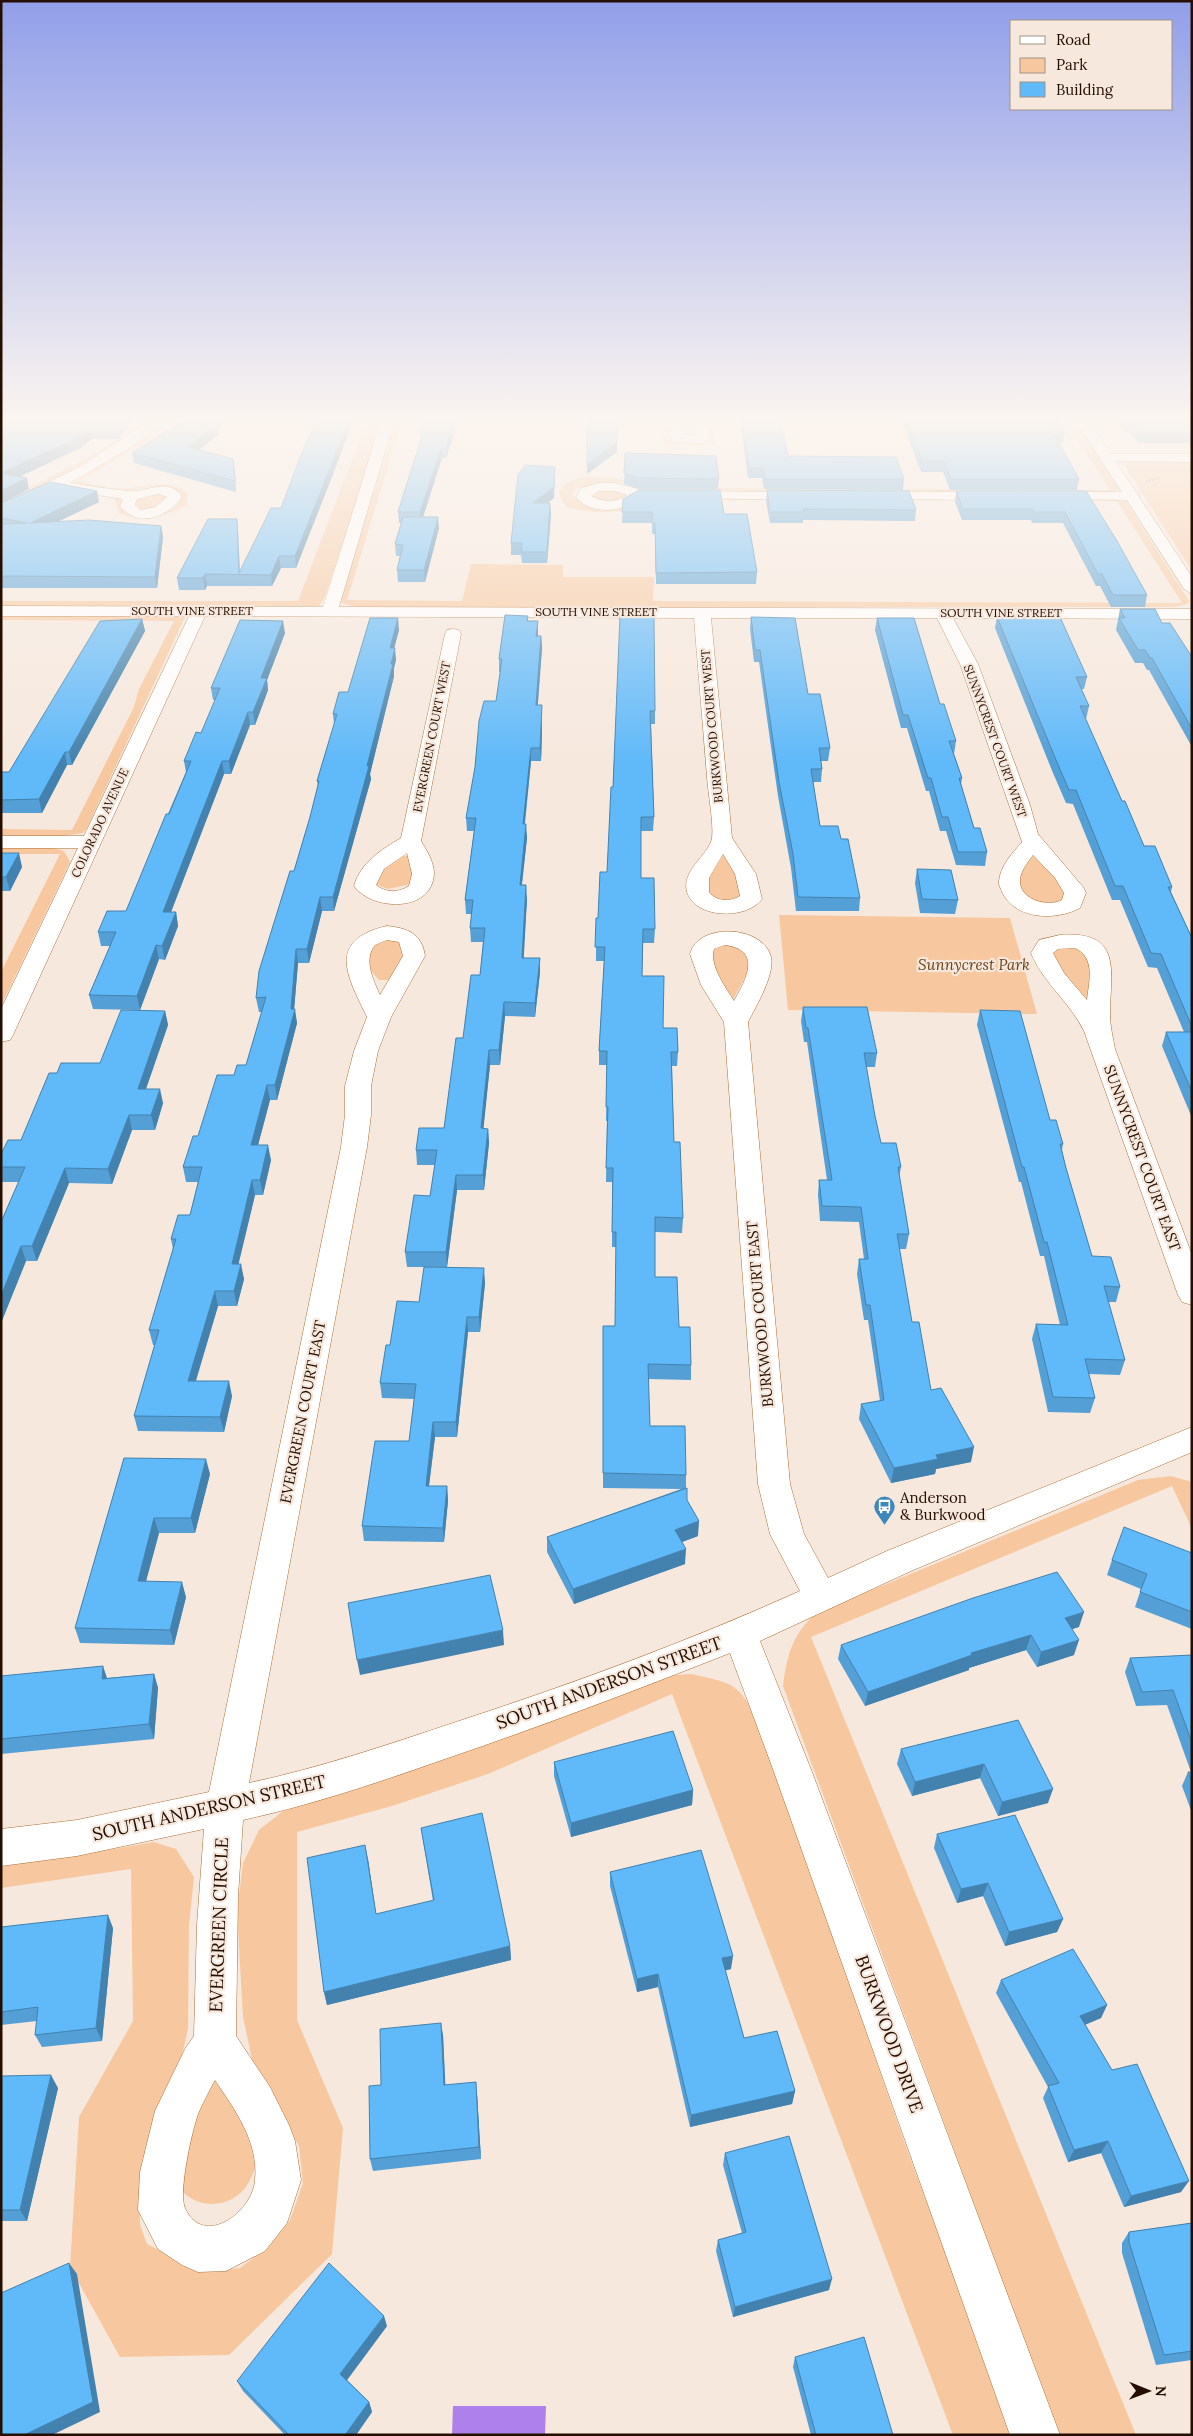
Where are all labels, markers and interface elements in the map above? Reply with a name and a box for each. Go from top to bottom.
legend [1010,20,1173,110]
text: Road [1056,30,1091,49]
text: Park [1056,55,1087,74]
text: Building [1056,80,1114,99]
street label: SOUTH VINE STREET [131,603,253,618]
street label: SOUTH VINE STREET [535,604,657,619]
street label: SOUTH VINE STREET [940,605,1062,620]
street label: BURKWOOD COURT WEST [697,648,726,803]
street label: EVERGREEN COURT WEST [410,660,454,814]
street label: SUNNYCREST COURT WEST [961,662,1030,820]
street label: COLORADO AVENUE [68,766,132,880]
park label: Sunnycrest Park [918,955,1030,974]
street label: SUNNYCREST COURT EAST [1100,1062,1185,1254]
street label: BURKWOOD COURT EAST [742,1220,777,1408]
street label: EVERGREEN COURT EAST [275,1318,330,1505]
place label: Anderson & Burkwood [899,1488,985,1524]
bus stop icon: Anderson & Burkwood [872,1495,896,1526]
street label: SOUTH ANDERSON STREET [493,1631,725,1734]
street label: SOUTH ANDERSON STREET [90,1769,328,1846]
street label: EVERGREEN CIRCLE [204,1837,233,2013]
street label: BURKWOOD DRIVE [850,1952,929,2116]
north arrow [1123,2366,1173,2416]
text: N [1152,2386,1170,2397]

